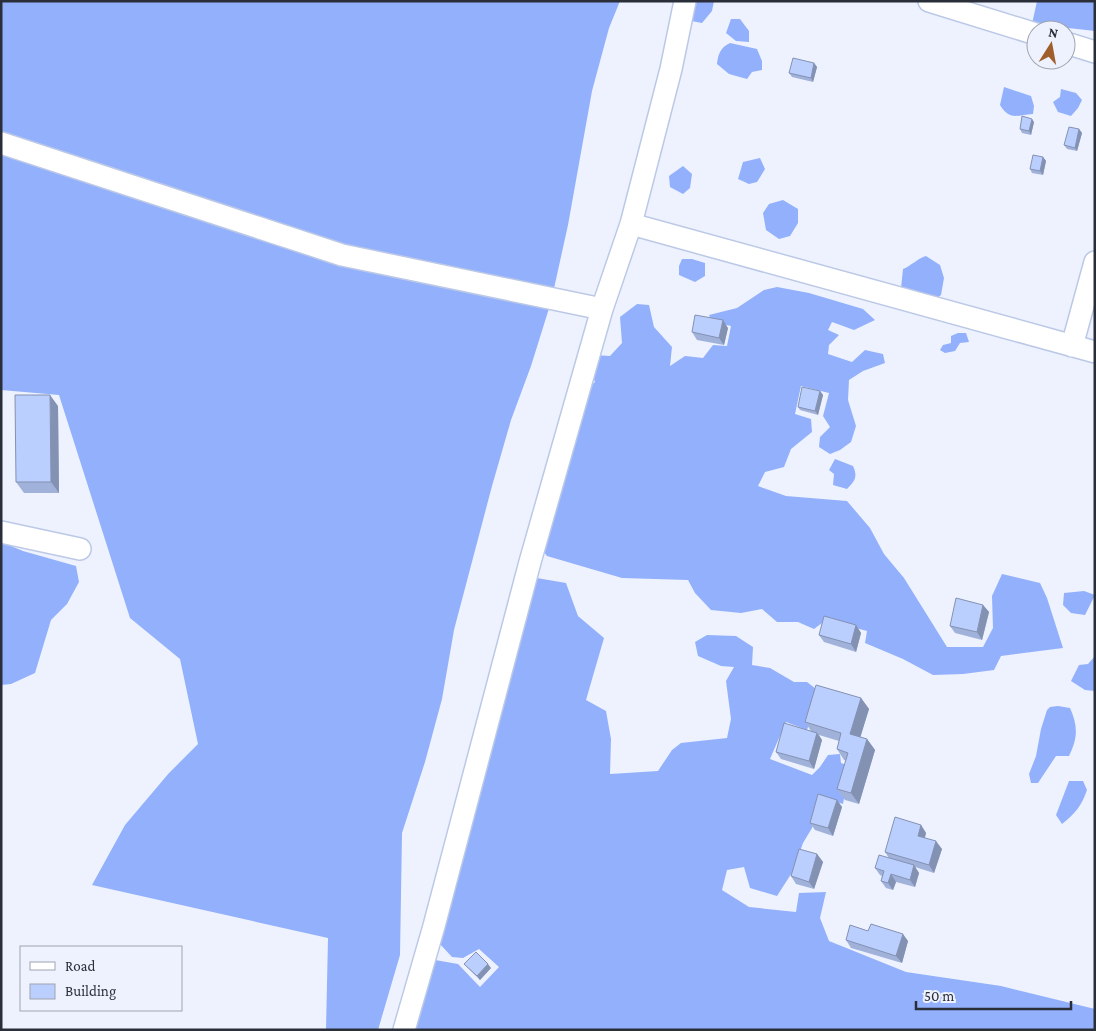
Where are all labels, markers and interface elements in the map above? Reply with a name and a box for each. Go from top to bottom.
north arrow [1026,20,1076,70]
text: N [1047,23,1060,41]
legend [20,946,182,1011]
text: Road [65,958,96,974]
scale bar [916,978,1071,1010]
text: Building [65,983,116,1000]
text: 50 m [924,988,954,1004]

